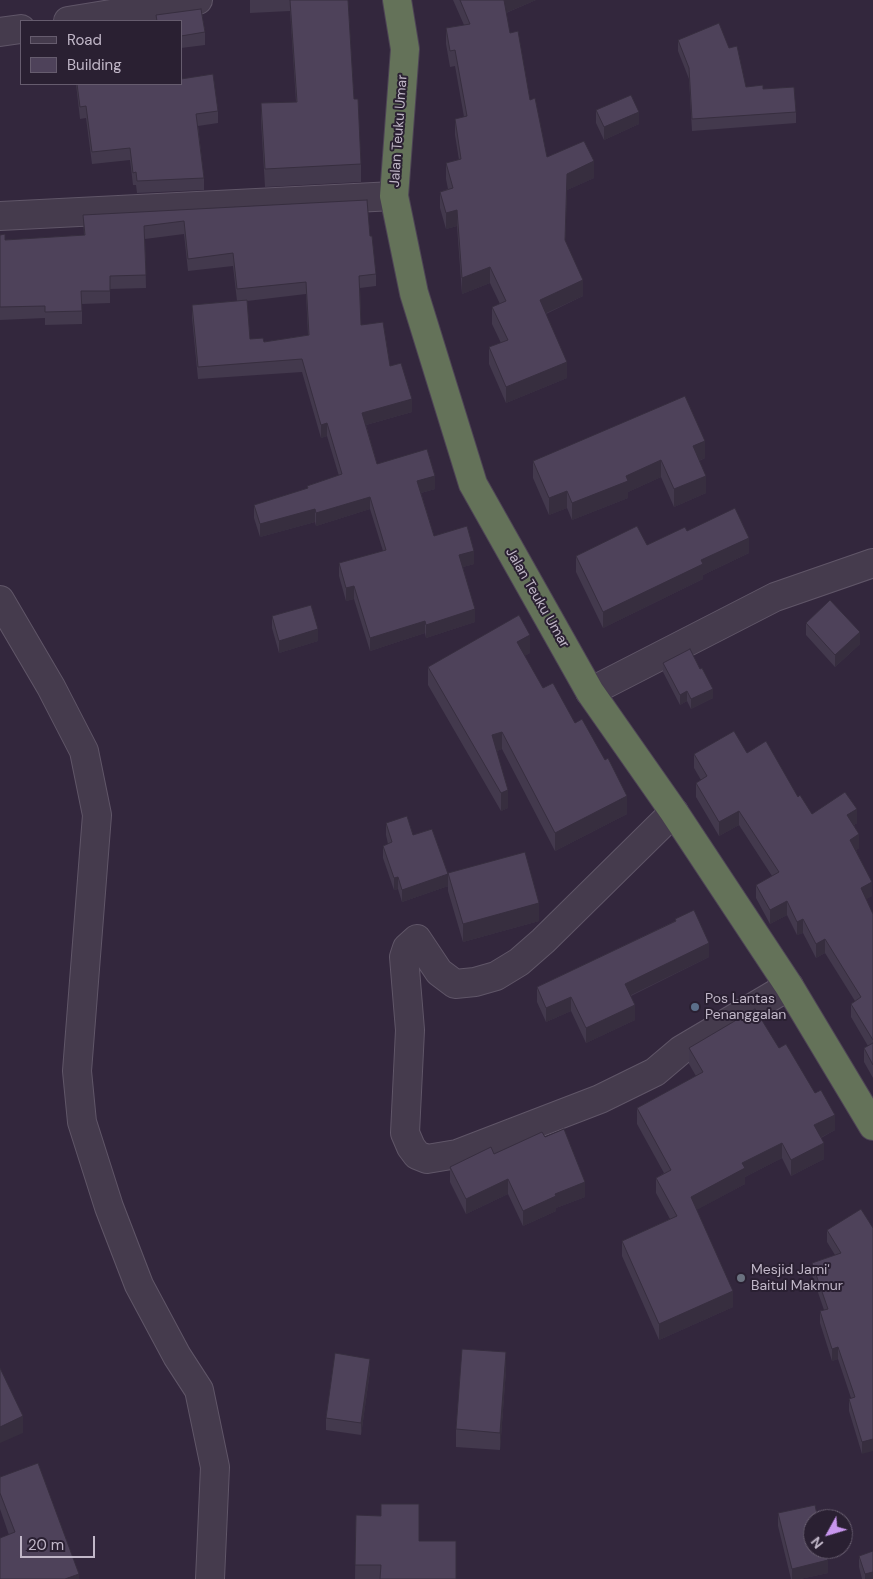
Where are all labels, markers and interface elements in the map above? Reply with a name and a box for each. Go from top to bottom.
legend [20,20,182,85]
text: Road [67,30,102,50]
text: Building [67,55,122,75]
street label: Jalan Teuku Umar [387,74,411,188]
street label: Jalan Teuku Umar [501,545,573,651]
place label: Pos Lantas Penanggalan [705,991,786,1024]
marker: Pos Lantas Penanggalan [689,1001,701,1013]
place label: Mesjid Jami' Baitul Makmur [751,1262,843,1294]
marker: Mesjid Jami' Baitul Makmur [735,1272,747,1284]
north arrow [803,1509,853,1559]
scale bar [22,1526,98,1558]
text: N [807,1533,827,1552]
text: 20 m [28,1535,64,1555]

